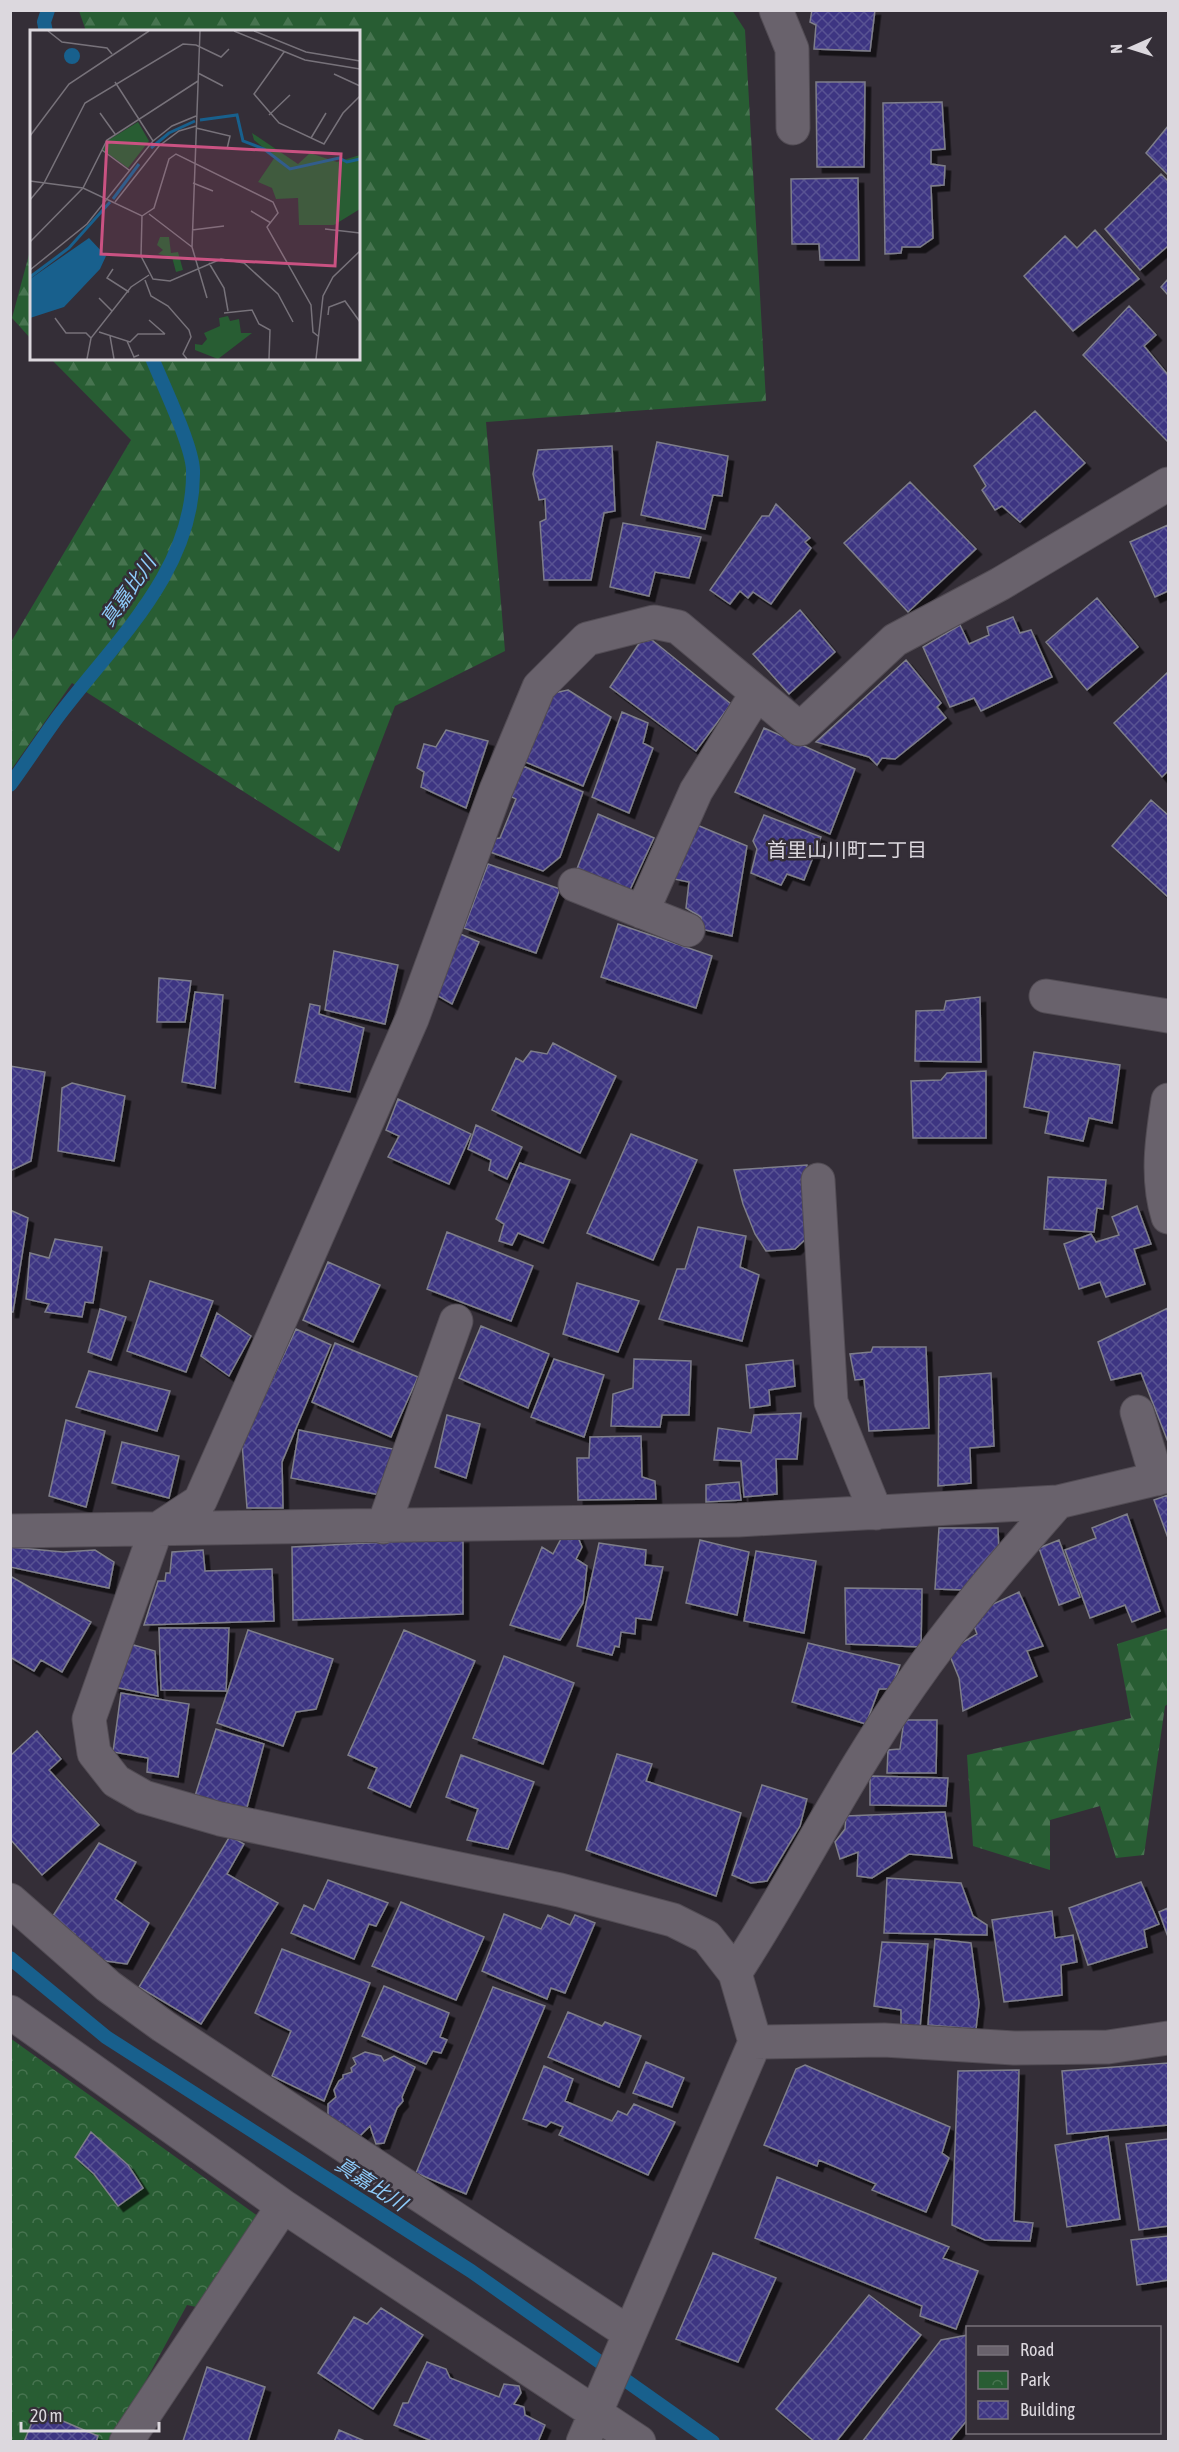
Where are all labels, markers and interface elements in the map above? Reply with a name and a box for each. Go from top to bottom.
north arrow [1101,18,1161,78]
inset map [30,30,360,360]
text: N [1107,44,1125,54]
water label: 真嘉比川 [95,550,161,630]
district label: 首里山川町二丁目 [767,838,927,861]
water label: 真嘉比川 [331,2152,413,2216]
legend [966,2326,1161,2434]
text: Road [1020,2339,1054,2360]
text: Park [1020,2369,1050,2390]
scale bar [21,2395,159,2433]
text: Building [1020,2399,1075,2420]
text: 20 m [30,2405,62,2426]

